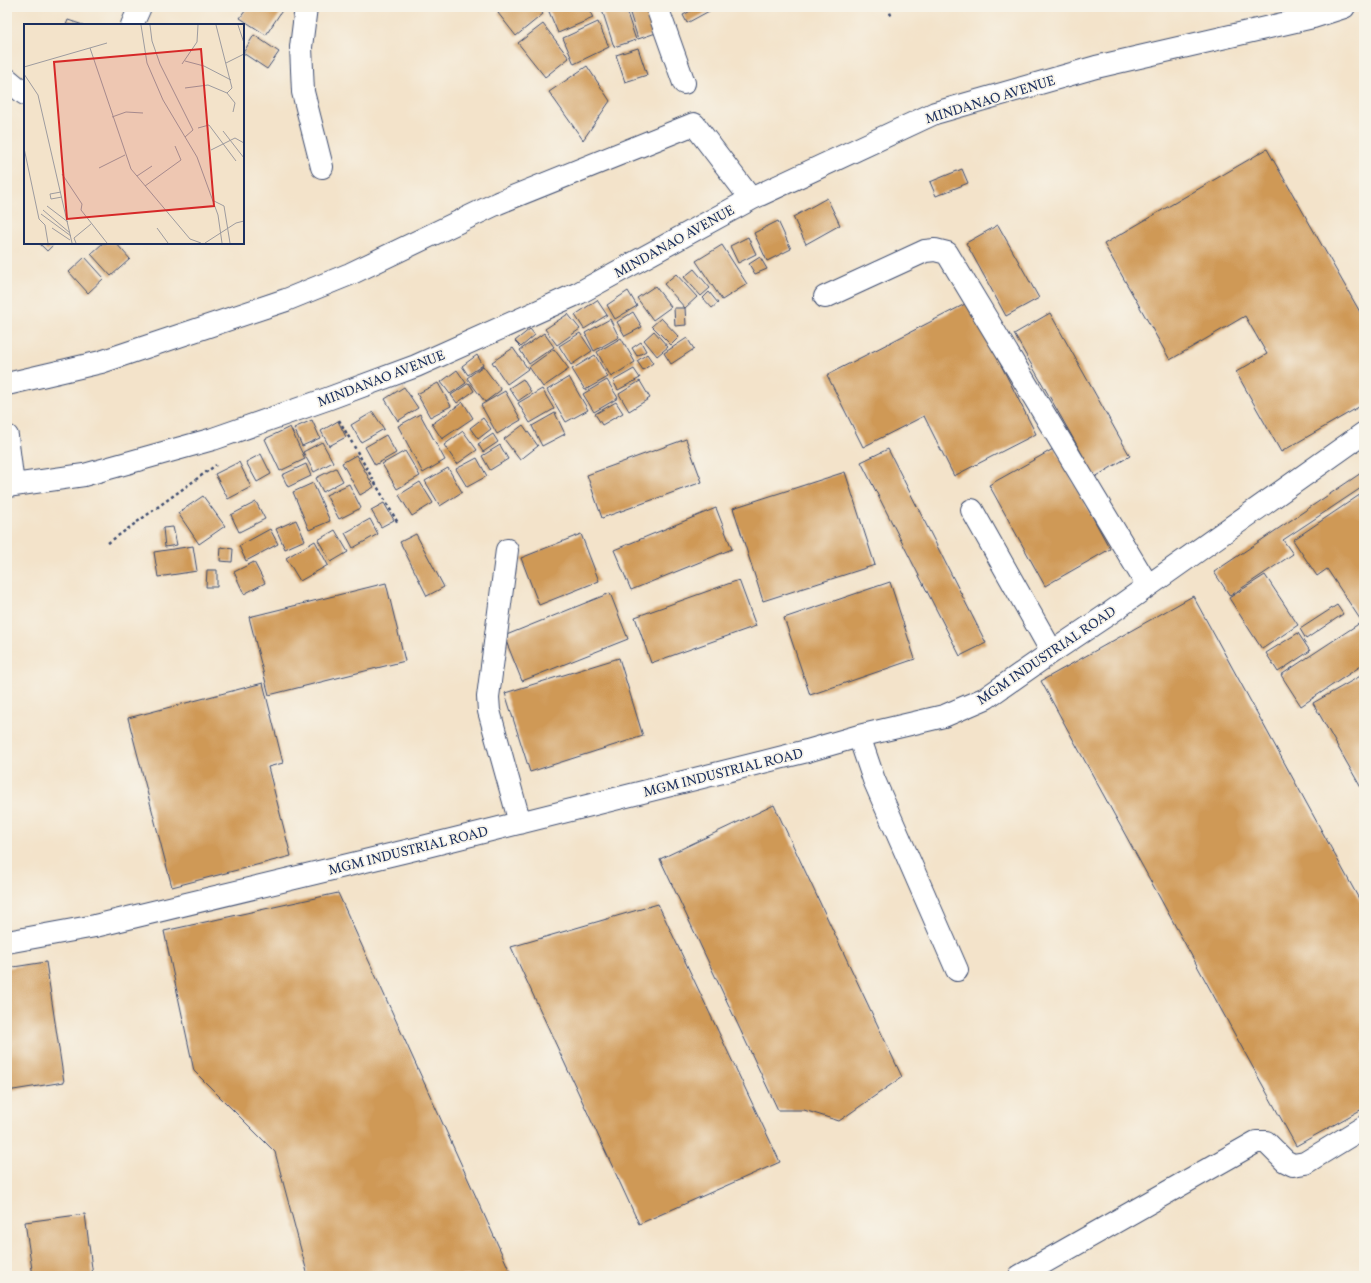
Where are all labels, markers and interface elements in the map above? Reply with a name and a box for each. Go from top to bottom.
inset map [24,24,244,244]
street label: MINDANAO AVENUE [923,72,1058,129]
street label: MINDANAO AVENUE [611,201,738,283]
street label: MINDANAO AVENUE [315,346,448,412]
street label: MGM INDUSTRIAL ROAD [974,603,1120,710]
street label: MGM INDUSTRIAL ROAD [642,744,805,802]
street label: MGM INDUSTRIAL ROAD [327,822,490,880]

